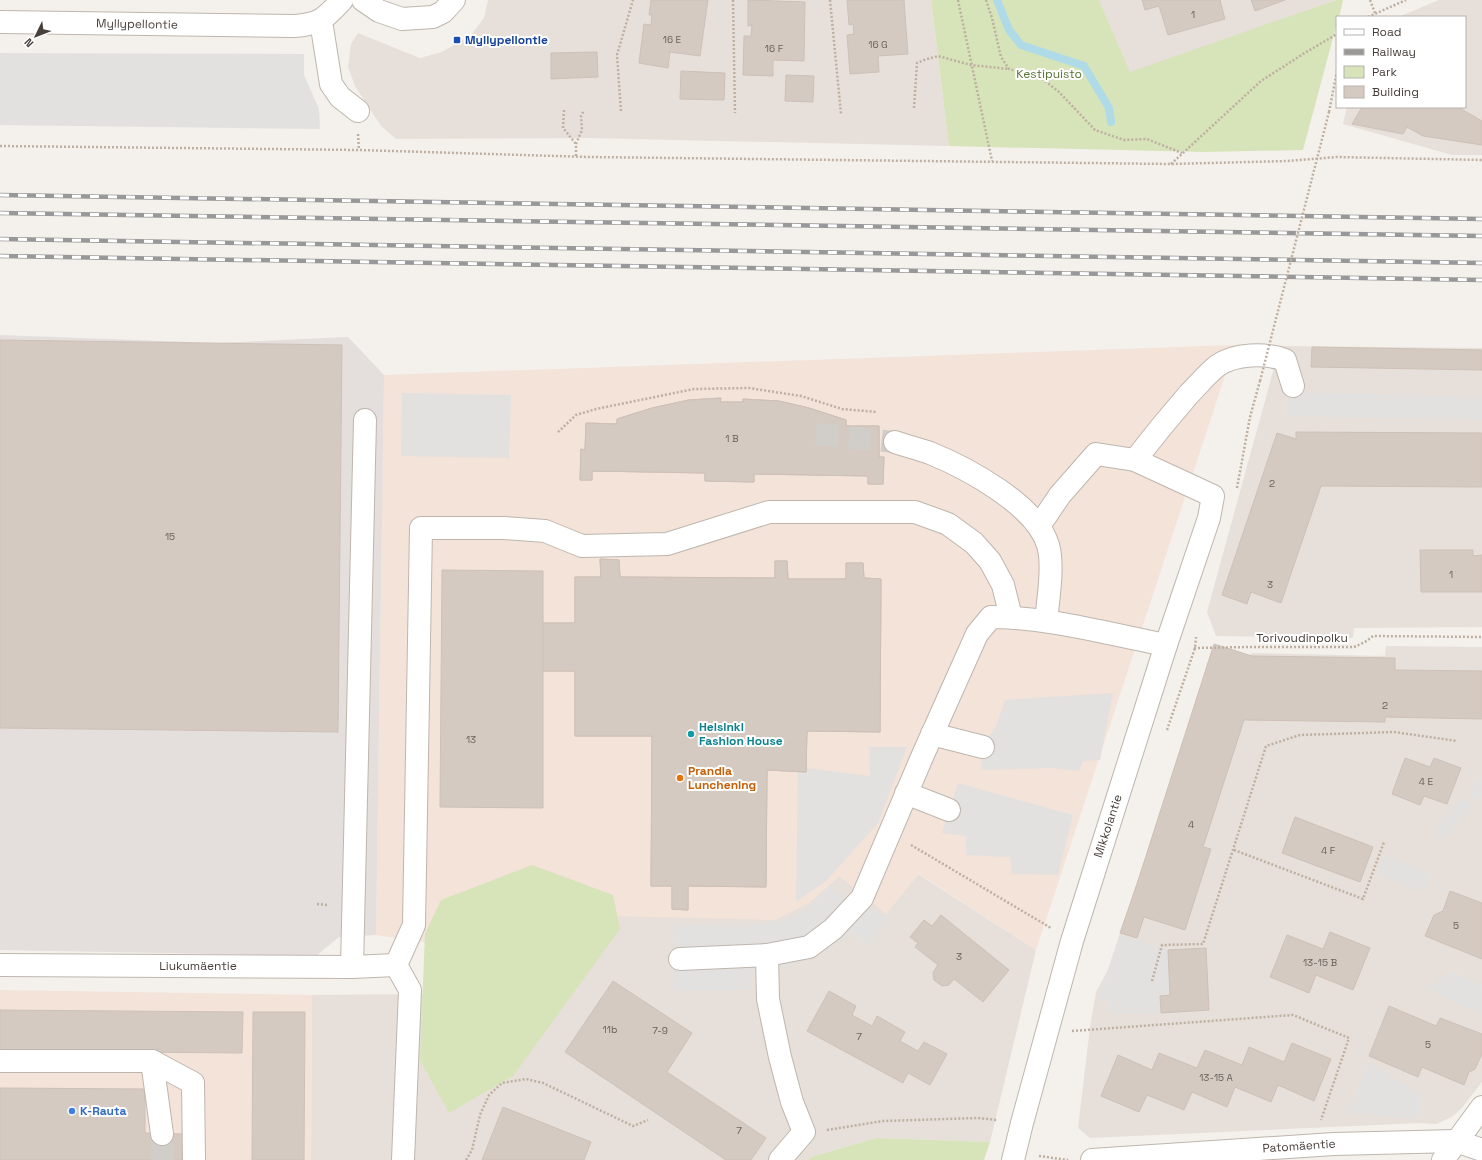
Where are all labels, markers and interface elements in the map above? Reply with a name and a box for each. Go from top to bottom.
house number: 1 [1191,8,1195,21]
street label: Myllypellontie [96,15,178,33]
north arrow [16,16,56,56]
legend [1336,16,1466,108]
text: Road [1372,24,1401,40]
place label: Myllypellontie [465,32,548,48]
house number: 16 E [663,33,682,46]
text: N [21,35,36,50]
marker: Myllypellontie [452,35,462,45]
house number: 16 G [868,38,888,51]
house number: 16 F [765,42,784,55]
text: Railway [1372,44,1416,60]
text: Park [1372,64,1397,80]
park label: Kestipuisto [1016,66,1082,82]
text: Building [1372,84,1419,100]
house number: 1 B [725,432,739,445]
house number: 2 [1269,477,1275,490]
house number: 15 [165,530,175,543]
house number: 1 [1449,568,1453,581]
house number: 3 [1267,578,1273,591]
street label: Torivoudinpolku [1256,630,1348,646]
house number: 2 [1382,699,1388,712]
place label: Helsinki Fashion House [699,719,783,749]
marker: Helsinki Fashion House [686,729,696,739]
house number: 13 [466,733,476,746]
place label: Prandia Lunchening [688,763,756,793]
marker: Prandia Lunchening [675,773,685,783]
house number: 4 E [1419,775,1434,788]
street label: Mikkolantie [1090,792,1126,860]
house number: 4 [1188,818,1194,831]
house number: 4 F [1321,844,1336,857]
house number: 5 [1453,919,1459,932]
house number: 3 [956,950,962,963]
house number: 13-15 B [1303,956,1337,969]
street label: Liukumäentie [159,958,237,974]
house number: 11b [603,1023,617,1036]
house number: 7-9 [652,1024,668,1037]
house number: 7 [856,1030,862,1043]
house number: 5 [1425,1038,1431,1051]
house number: 13-15 A [1199,1071,1234,1084]
place label: K-Rauta [80,1103,126,1119]
marker: K-Rauta [67,1106,77,1116]
house number: 7 [736,1124,742,1137]
street label: Patomäentie [1262,1135,1336,1157]

